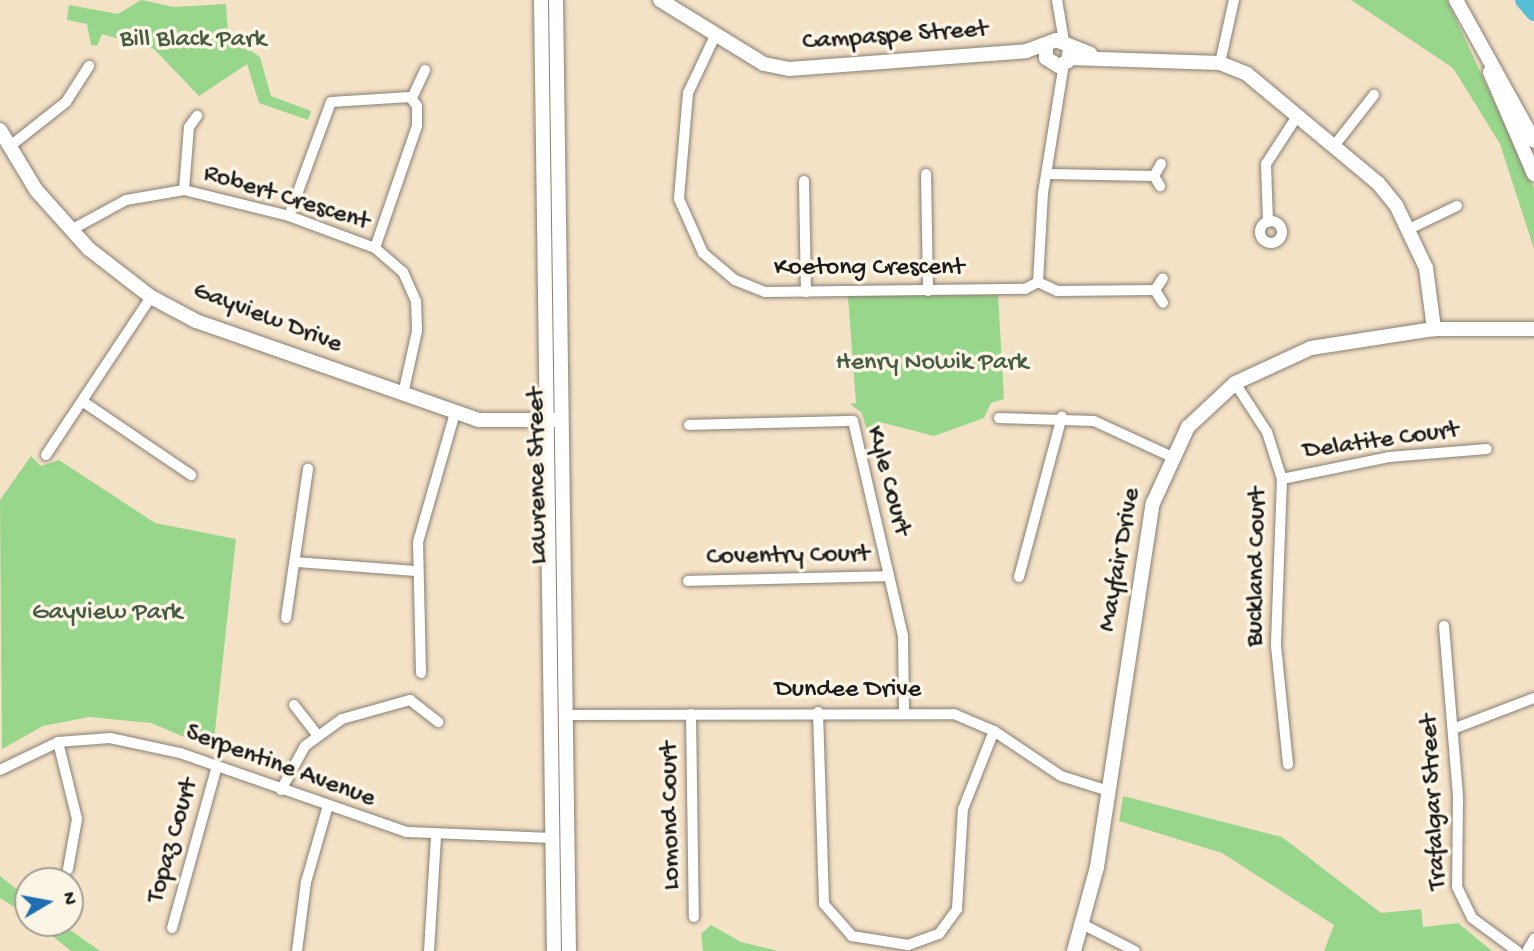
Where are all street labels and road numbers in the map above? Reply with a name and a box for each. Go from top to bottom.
street label: Campaspe Street [801,15,989,59]
street label: Robert Crescent [199,159,373,239]
street label: Koetong Crescent [774,253,964,285]
street label: Gayview Drive [188,276,346,362]
street label: Lawrence Street [522,387,556,565]
street label: Delatite Court [1301,416,1461,468]
street label: Kyle Court [857,423,917,539]
street label: Mayfair Drive [1093,486,1149,634]
street label: Buckland Court [1241,487,1275,647]
street label: Coventry Court [706,540,870,574]
street label: Dundee Drive [775,675,921,707]
street label: Trafalgar Street [1415,713,1455,891]
street label: Serpentine Avenue [181,718,379,816]
street label: Lomond Court [655,742,689,890]
street label: Topaz Court [141,775,207,907]

